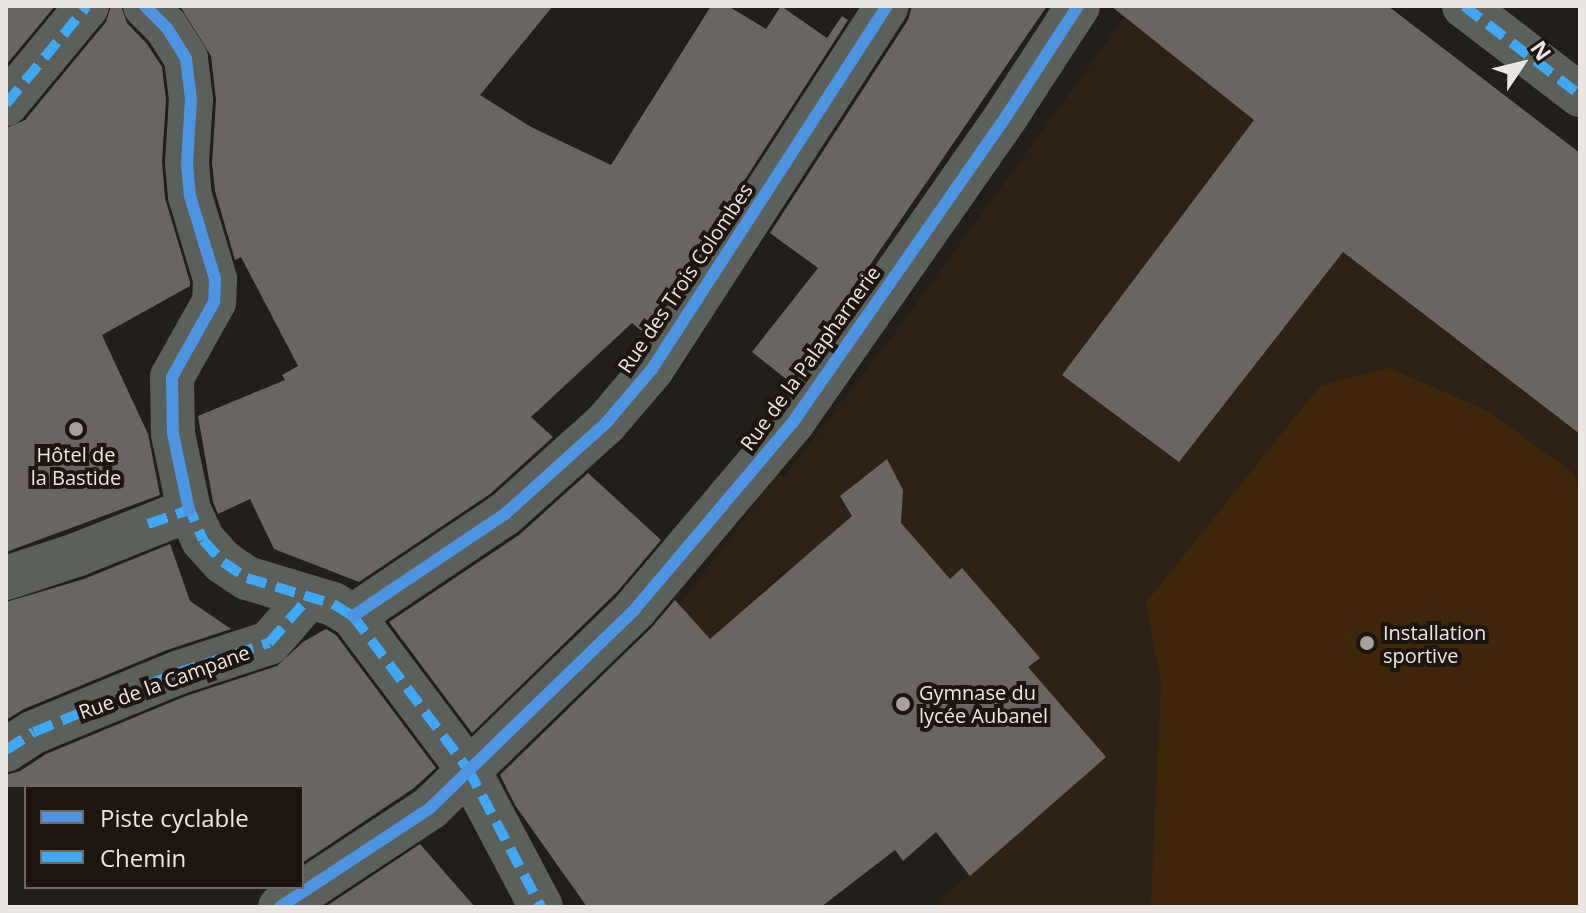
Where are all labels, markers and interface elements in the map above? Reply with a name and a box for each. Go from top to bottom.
north arrow [1482,24,1562,104]
text: N [1524,34,1559,66]
street label: Rue des Trois Colombes [613,179,757,377]
street label: Rue de la Palapharnerie [735,261,885,455]
marker: Hôtel de la Bastide [67,420,85,438]
place label: Hôtel de la Bastide [31,442,121,489]
place label: Installation sportive [1383,620,1486,667]
marker: Installation sportive [1358,634,1376,652]
street label: Rue de la Campane [75,640,253,724]
place label: Gymnase du lycée Aubanel [919,680,1048,727]
marker: Gymnase du lycée Aubanel [894,695,912,713]
legend [24,785,304,889]
text: Piste cyclable [100,801,249,834]
text: Chemin [100,841,186,874]

